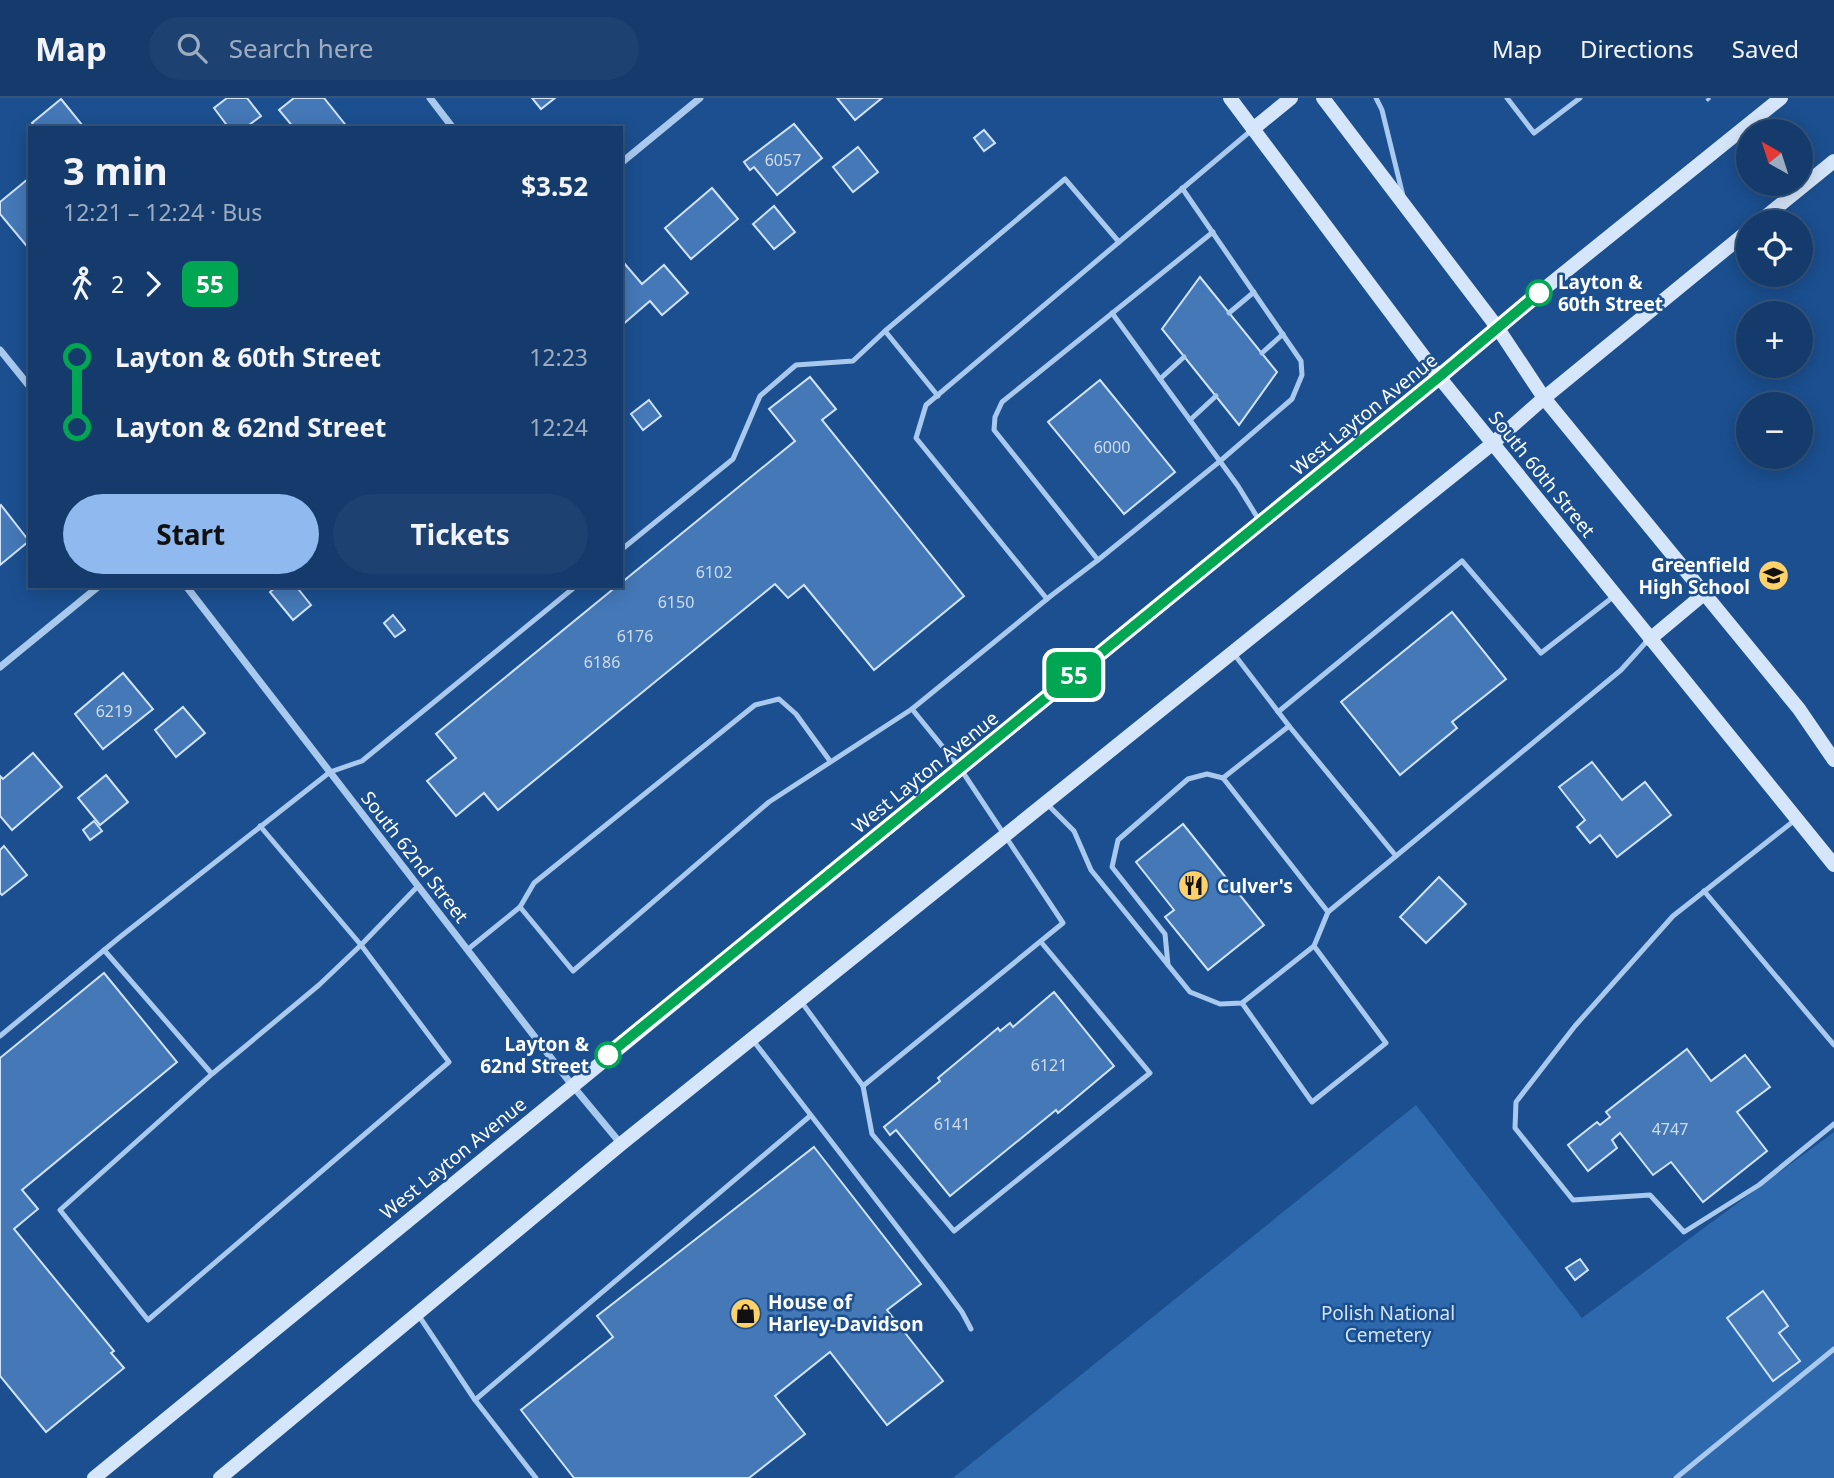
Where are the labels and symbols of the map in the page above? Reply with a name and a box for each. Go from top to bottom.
north arrow [1736,119,1813,196]
house number: 6057 [765,149,801,171]
place label: Layton & 60th Street [1558,269,1663,317]
marker: Layton & 60th Street [1526,280,1552,306]
street label: West Layton Avenue [1285,347,1443,481]
street label: South 60th Street [1483,405,1601,543]
house number: 6000 [1094,436,1130,458]
place label: Greenfield High School [1638,552,1750,600]
school or university icon: Greenfield High School [1756,559,1790,593]
house number: 6102 [696,561,732,583]
house number: 6150 [658,591,694,613]
house number: 6176 [617,625,653,647]
house number: 6186 [584,651,620,673]
line badge: 55 [1042,652,1106,698]
house number: 6219 [96,700,132,722]
street label: West Layton Avenue [846,705,1004,839]
street label: South 62nd Street [355,786,475,928]
restaurant icon: Culver's [1177,869,1211,903]
place label: Culver's [1217,873,1293,899]
place label: Layton & 62nd Street [480,1031,590,1079]
marker: Layton & 62nd Street [595,1042,621,1068]
house number: 6121 [1031,1054,1067,1076]
street label: West Layton Avenue [374,1091,532,1225]
house number: 6141 [934,1113,970,1135]
house number: 4747 [1652,1118,1688,1140]
place label: House of Harley-Davidson [768,1289,924,1337]
shop icon: House of Harley-Davidson [728,1296,762,1330]
park label: Polish National Cemetery [1321,1300,1455,1348]

